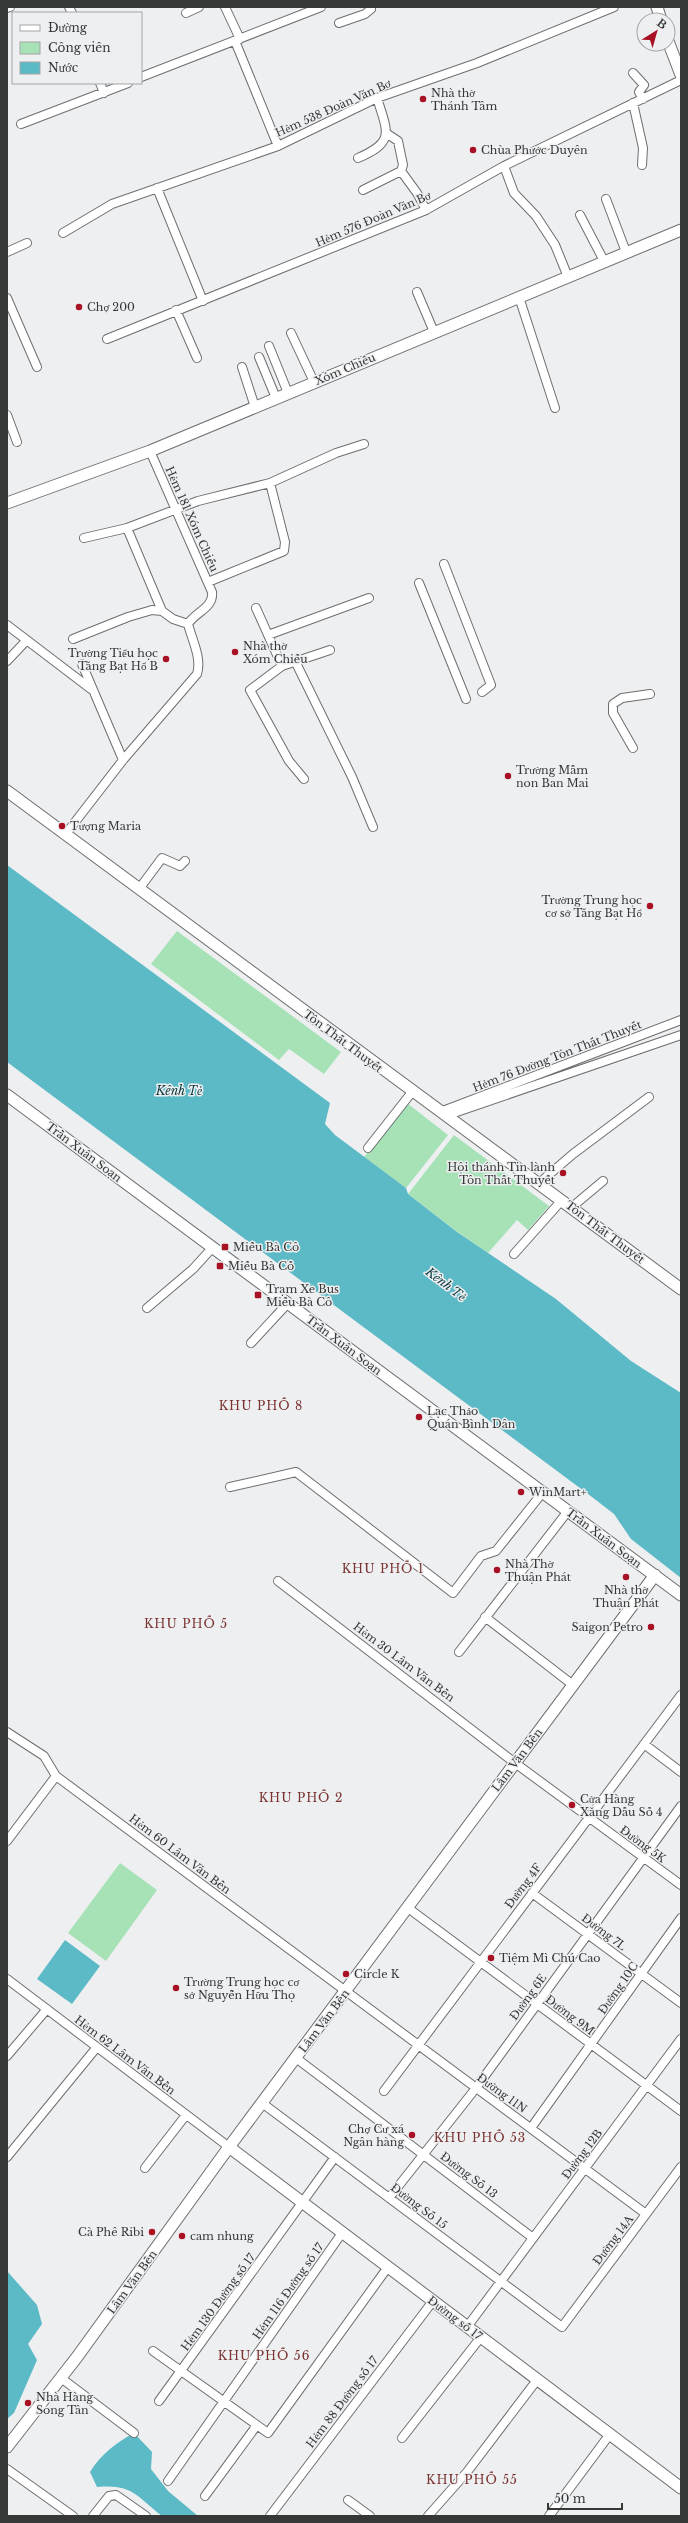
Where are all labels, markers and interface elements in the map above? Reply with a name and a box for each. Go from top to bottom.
legend [12,12,142,84]
north arrow [636,12,676,52]
text: B [654,16,670,32]
text: Đường [48,20,88,35]
text: Công viên [48,40,110,55]
text: Nước [48,60,79,75]
street label: Hẻm 538 Đoàn Văn Bơ [273,76,393,140]
place label: Nhà thờ Thánh Tâm [431,86,497,113]
marker: Nhà thờ Thánh Tâm [418,94,428,104]
place label: Chùa Phước Duyên [481,143,588,157]
marker: Chùa Phước Duyên [468,145,478,155]
street label: Hẻm 576 Đoàn Văn Bơ [313,188,433,250]
place label: Chợ 200 [87,300,135,314]
marker: Chợ 200 [74,302,84,312]
street label: Xóm Chiếu [313,350,378,388]
street label: Hẻm 181 Xóm Chiếu [162,464,222,574]
place label: Nhà thờ Xóm Chiếu [243,639,308,666]
place label: Trường Tiểu học Tăng Bạt Hổ B [68,646,158,673]
marker: Nhà thờ Xóm Chiếu [230,647,240,657]
marker: Trường Tiểu học Tăng Bạt Hổ B [161,654,171,664]
place label: Trường Mầm non Ban Mai [516,763,589,790]
marker: Trường Mầm non Ban Mai [503,771,513,781]
place label: Tượng Maria [70,819,142,833]
marker: Tượng Maria [57,821,67,831]
place label: Trường Trung học cơ sở Tăng Bạt Hổ [542,893,642,920]
marker: Trường Trung học cơ sở Tăng Bạt Hổ [645,901,655,911]
street label: Tôn Thất Thuyết [301,1007,386,1076]
street label: Hẻm 76 Đường Tôn Thất Thuyết [471,1017,644,1095]
water label: Kênh Tẻ [155,1083,203,1098]
street label: Trần Xuân Soạn [43,1119,125,1185]
place label: Hội thánh Tin lành Tôn Thất Thuyết [447,1160,556,1187]
marker: Hội thánh Tin lành Tôn Thất Thuyết [558,1168,568,1178]
street label: Tôn Thất Thuyết [563,1198,648,1267]
place label: Miếu Bà Cô [233,1240,299,1254]
marker: Miếu Bà Cô [220,1242,230,1252]
place label: Miếu Bà Cố [228,1259,294,1273]
marker: Miếu Bà Cố [215,1261,225,1271]
water label: Kênh Tẻ [422,1263,470,1304]
place label: Trạm Xe Bus Miếu Bà Cô [266,1282,339,1309]
marker: Trạm Xe Bus Miếu Bà Cô [253,1290,263,1300]
street label: Trần Xuân Soạn [303,1312,385,1378]
district label: KHU PHỐ 8 [219,1397,303,1413]
place label: Lạc Thảo Quán Bình Dân [427,1404,516,1431]
marker: Lạc Thảo Quán Bình Dân [414,1412,424,1422]
place label: WinMart+ [528,1485,587,1499]
marker: WinMart+ [516,1487,526,1497]
street label: Trần Xuân Soạn [563,1505,645,1571]
place label: Nhà Thờ Thuận Phát [505,1557,572,1584]
district label: KHU PHỐ 1 [342,1560,424,1576]
marker: Nhà Thờ Thuận Phát [492,1565,502,1575]
marker: Nhà thờ Thuận Phát [621,1572,631,1582]
place label: Nhà thờ Thuận Phát [593,1583,660,1610]
district label: KHU PHỐ 5 [144,1615,228,1631]
street label: Hẻm 30 Lâm Văn Bền [351,1619,458,1705]
place label: Saigon Petro [572,1620,643,1634]
marker: Saigon Petro [646,1622,656,1632]
street label: Lâm Văn Bền [489,1725,546,1794]
district label: KHU PHỐ 2 [259,1789,343,1805]
place label: Cửa Hàng Xăng Dầu Số 4 [580,1792,662,1819]
marker: Cửa Hàng Xăng Dầu Số 4 [567,1800,577,1810]
street label: Hẻm 60 Lâm Văn Bền [126,1811,234,1897]
street label: Đường 5K [617,1823,669,1866]
street label: Đường 4F [502,1860,545,1911]
street label: Đường 7L [579,1911,629,1953]
place label: Tiệm Mì Chú Cao [499,1951,600,1965]
marker: Tiệm Mì Chú Cao [486,1953,496,1963]
street label: Đường 10C [595,1959,641,2017]
place label: Circle K [354,1967,400,1981]
marker: Circle K [341,1969,351,1979]
street label: Đường 6E [507,1971,549,2023]
place label: Trường Trung học cơ sở Nguyễn Hữu Thọ [184,1975,300,2002]
marker: Trường Trung học cơ sở Nguyễn Hữu Thọ [171,1983,181,1993]
street label: Lâm Văn Bền [296,1986,353,2055]
street label: Đường 9M [543,1992,597,2038]
street label: Hẻm 62 Lâm Văn Bền [72,2013,178,2098]
street label: Đường 11N [474,2070,530,2116]
place label: Chợ Cư xá Ngân hàng [343,2122,405,2149]
street label: Đường 12B [559,2126,605,2182]
district label: KHU PHỐ 53 [434,2129,526,2145]
marker: Chợ Cư xá Ngân hàng [407,2130,417,2140]
street label: Đường Số 13 [438,2149,500,2201]
street label: Đường Số 15 [388,2180,450,2232]
street label: Đường 14A [590,2212,637,2268]
place label: Cà Phê Ribi [78,2225,144,2239]
marker: Cà Phê Ribi [147,2227,157,2237]
place label: cam nhung [190,2229,254,2243]
marker: cam nhung [177,2231,187,2241]
street label: Hẻm 116 Đường số 17 [249,2240,327,2342]
street label: Lâm Văn Bền [104,2247,160,2317]
street label: Hẻm 130 Đường số 17 [178,2250,258,2354]
street label: Đường số 17 [425,2293,485,2343]
district label: KHU PHỐ 56 [218,2347,310,2363]
street label: Hẻm 88 Đường số 17 [303,2353,381,2451]
place label: Nhà Hàng Song Tân [36,2390,93,2417]
marker: Nhà Hàng Song Tân [23,2398,33,2408]
district label: KHU PHỐ 55 [426,2471,518,2487]
scale bar [548,2485,622,2511]
text: 50 m [554,2491,586,2506]

